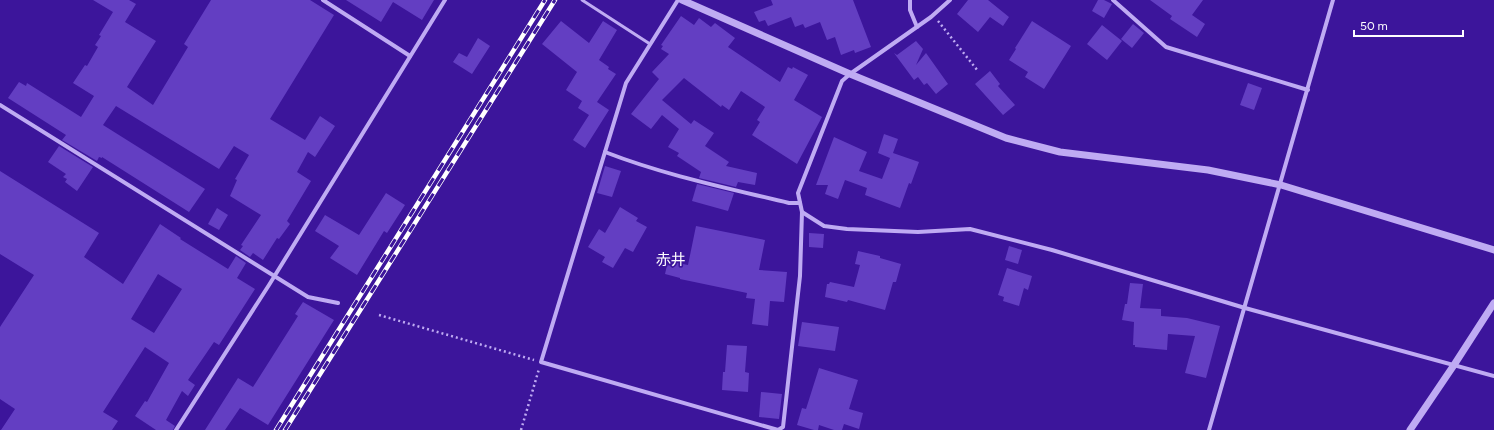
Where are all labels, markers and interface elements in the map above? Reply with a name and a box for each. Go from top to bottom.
scale bar [1354,12,1463,38]
text: 50 m [1360,19,1388,33]
district label: 赤井 [656,251,686,269]

